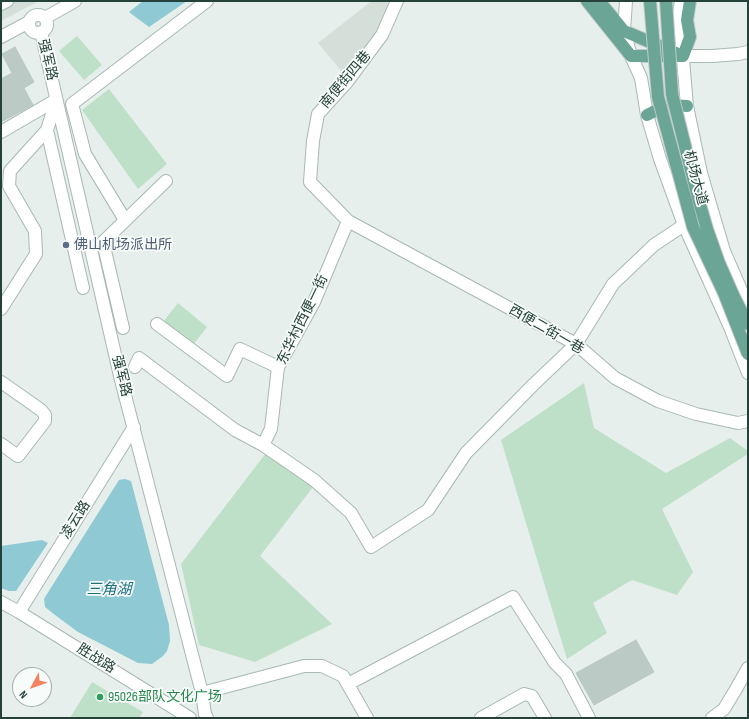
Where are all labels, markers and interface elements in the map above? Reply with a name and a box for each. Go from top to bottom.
street label: 强军路 [34,38,60,82]
street label: 南便街四巷 [317,48,375,112]
street label: 机场大道 [680,149,710,207]
place label: 佛山机场派出所 [74,237,172,253]
marker: 佛山机场派出所 [61,240,71,250]
street label: 东华村西便一街 [274,272,332,368]
street label: 西便二街一巷 [505,302,587,358]
street label: 强军路 [108,354,134,398]
street label: 凌云路 [58,498,94,542]
water label: 三角湖 [87,581,131,599]
street label: 胜战路 [74,641,118,677]
north arrow [12,667,52,707]
text: N [16,688,30,701]
place label: 95026部队文化广场 [108,689,222,705]
marker: 95026部队文化广场 [95,692,105,702]

